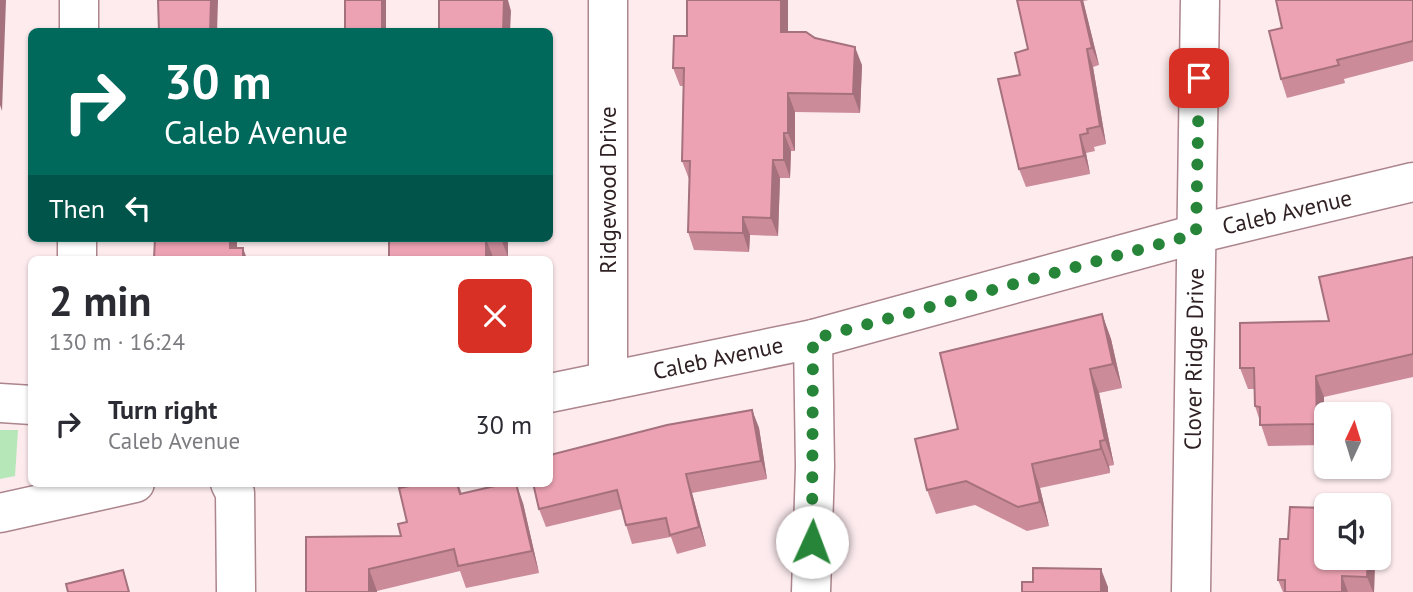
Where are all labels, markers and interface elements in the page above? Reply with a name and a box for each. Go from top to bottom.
pin [1169,48,1229,108]
text: 30 m [164,49,271,113]
icon: right [49,56,140,147]
icon: arrive [1180,59,1218,97]
street label: Ridgewood Drive [593,106,622,274]
text: Caleb Avenue [164,111,348,153]
street label: Caleb Avenue [1219,183,1355,241]
icon: left [119,189,157,227]
text: Then [49,192,105,225]
street label: Clover Ridge Drive [1177,268,1210,450]
text: 2 min [49,273,151,328]
button: close [458,279,532,353]
text: 130 m · 16:24 [49,327,185,356]
street label: Caleb Avenue [650,330,786,385]
text: Turn right [108,393,217,426]
north arrow [1314,402,1391,480]
map controls [1314,402,1391,570]
icon: right [49,405,87,443]
text: 30 m [476,408,532,441]
text: Caleb Avenue [108,426,240,455]
button: sound [1314,493,1391,570]
position arrow [775,505,849,579]

